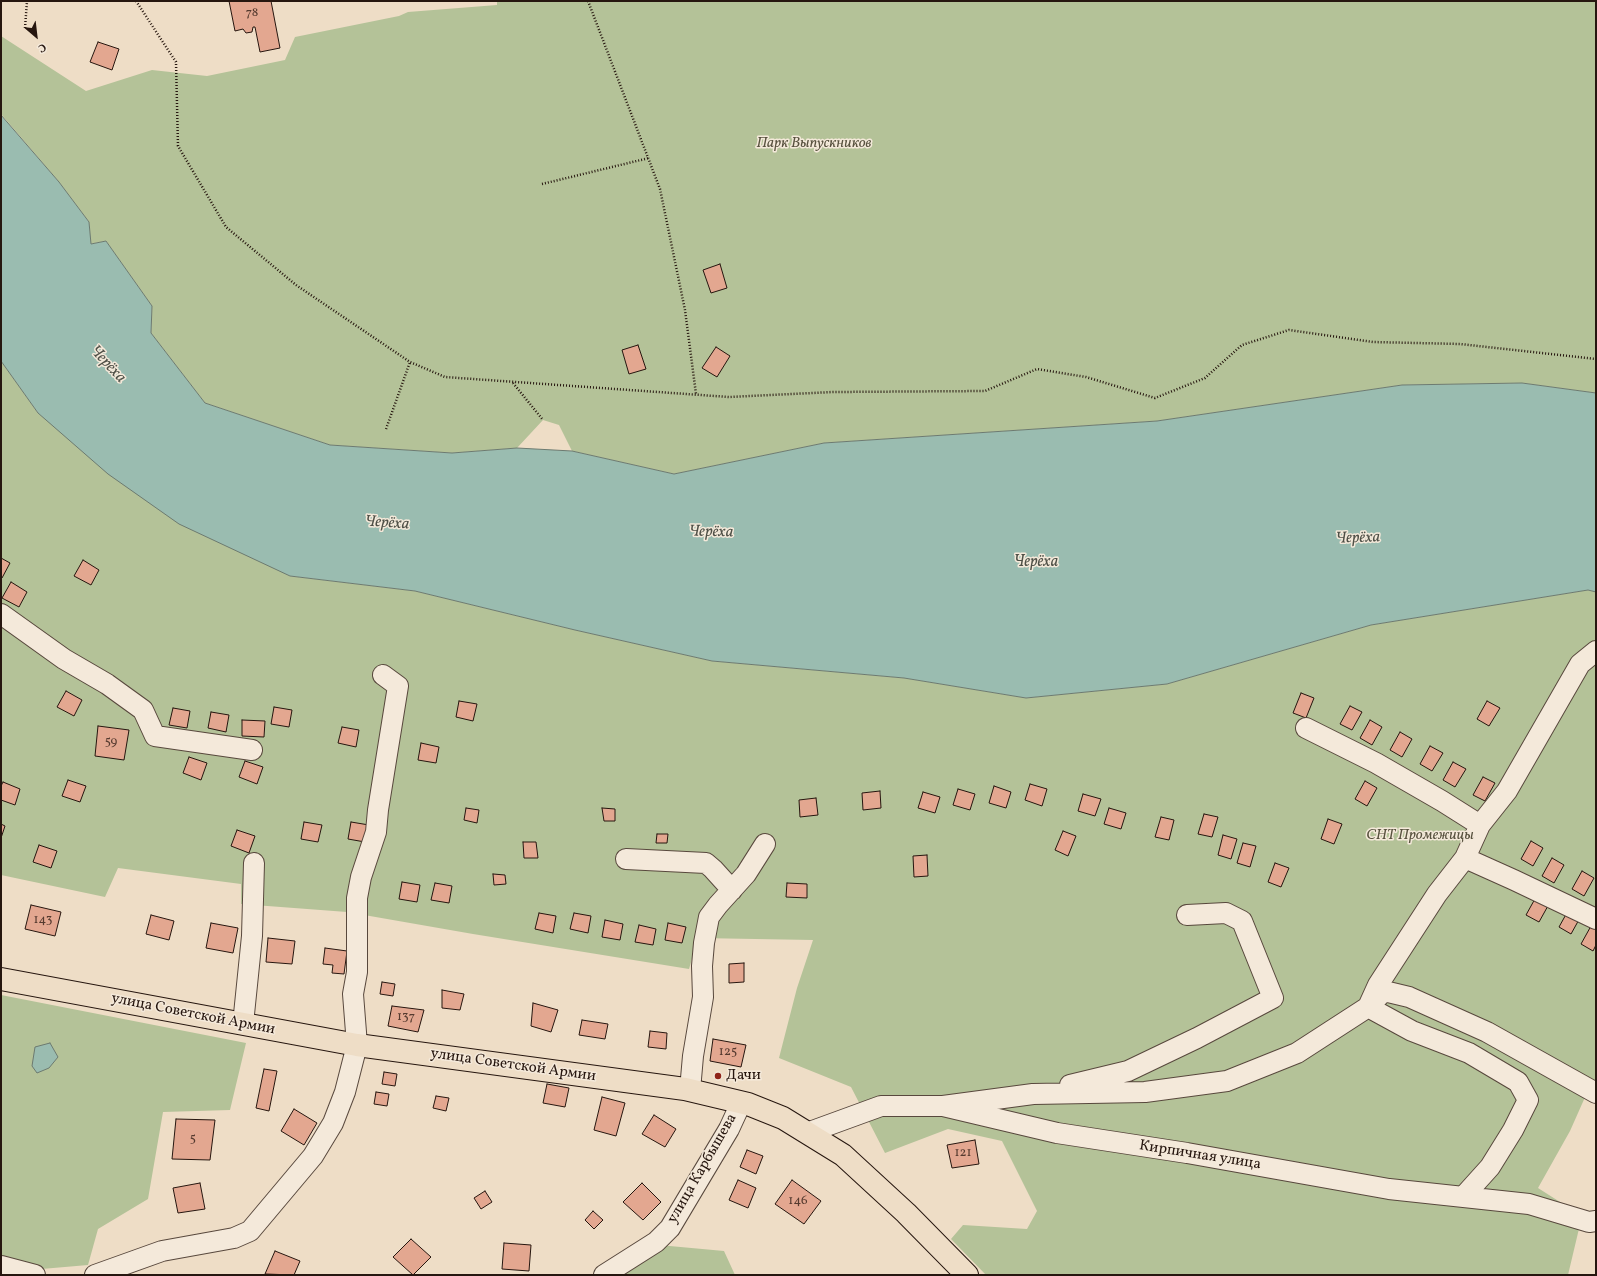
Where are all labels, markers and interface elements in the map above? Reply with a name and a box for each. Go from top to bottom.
house number: 78 [246,6,258,22]
north arrow [16,16,56,56]
text: С [35,39,49,55]
park label: Парк Выпускников [756,135,872,153]
water label: Черёха [85,342,129,388]
water label: Черёха [364,513,410,535]
water label: Черёха [689,523,733,543]
water label: Черёха [1335,529,1381,549]
water label: Черёха [1014,553,1058,573]
house number: 59 [105,735,117,751]
park label: СНТ Промежицы [1366,827,1474,845]
house number: 143 [34,913,52,929]
street label: улица Советской Армии [109,990,277,1040]
house number: 137 [397,1010,415,1026]
street label: улица Советской Армии [429,1045,597,1087]
house number: 125 [719,1045,737,1061]
place label: Дачи [726,1067,761,1085]
marker: Дачи [713,1071,723,1081]
street label: улица Карбышева [664,1111,742,1227]
house number: 5 [190,1132,196,1148]
street label: Кирпичная улица [1138,1137,1262,1175]
house number: 121 [954,1146,972,1162]
house number: 146 [788,1194,808,1210]

